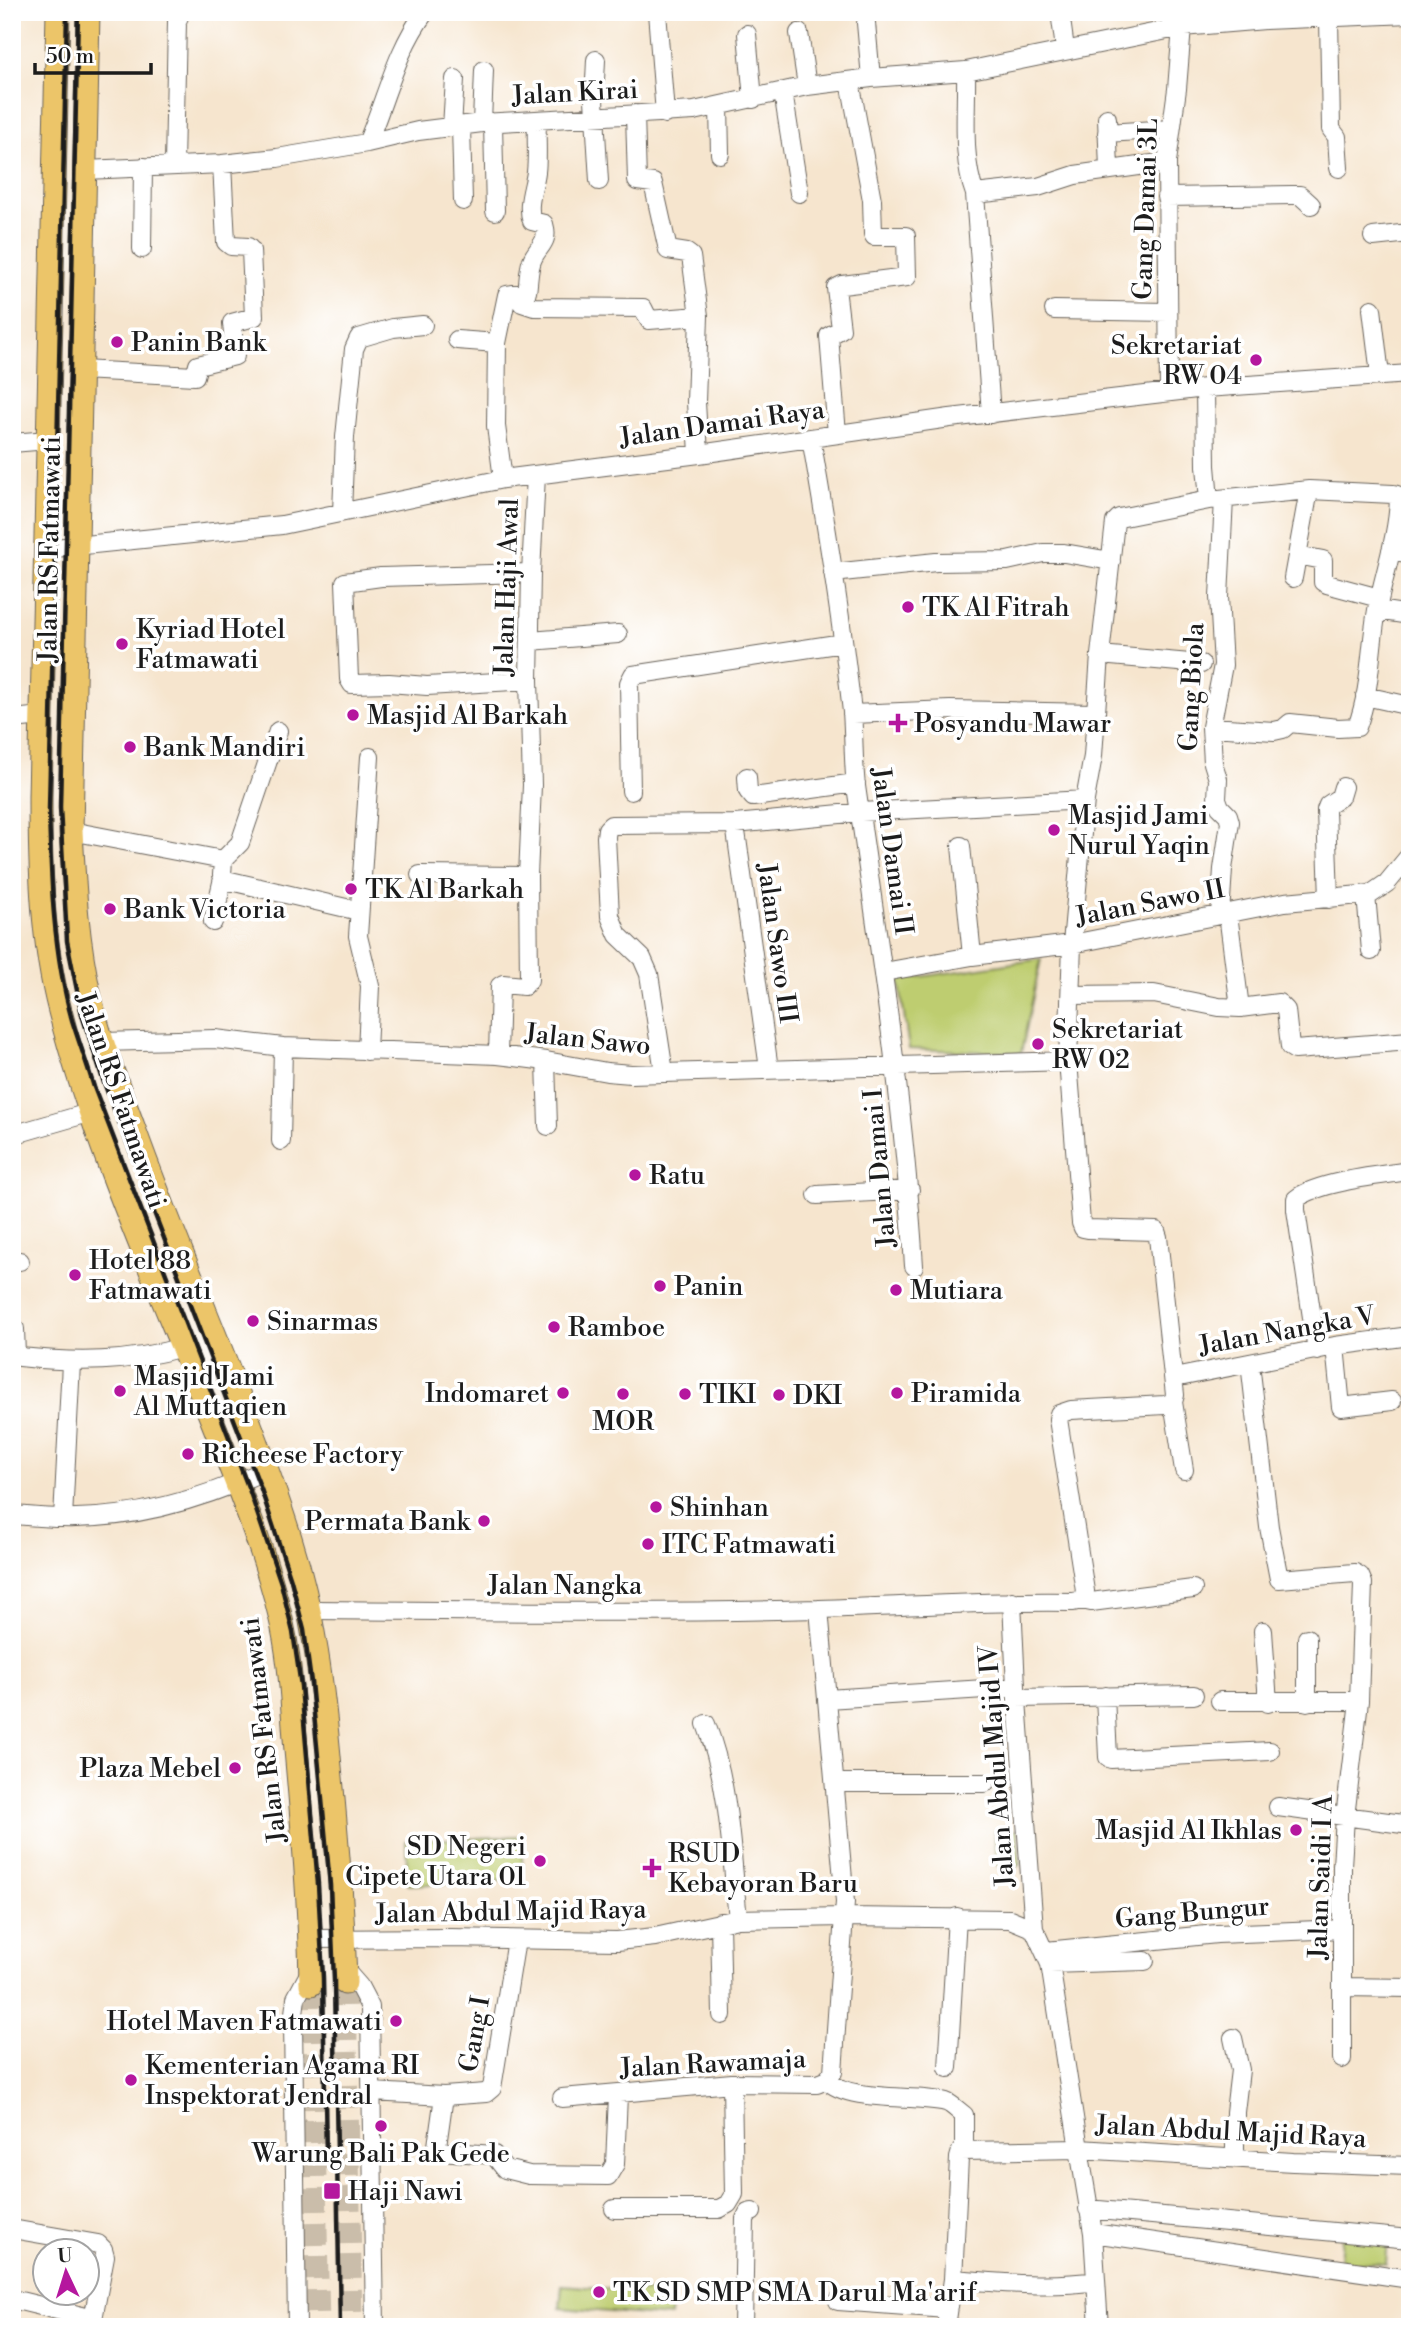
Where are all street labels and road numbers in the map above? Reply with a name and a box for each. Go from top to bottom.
street label: Jalan Kirai [510,74,639,112]
street label: Gang Damai 3L [1127,118,1165,300]
street label: Jalan Damai Raya [617,394,827,454]
street label: Jalan RS Fatmawati [32,435,68,664]
street label: Jalan Haji Awal [488,497,526,677]
street label: Gang Biola [1173,621,1211,752]
street label: Jalan Damai II [864,764,920,937]
street label: Jalan Sawo III [750,860,804,1025]
street label: Jalan Sawo II [1072,873,1228,933]
street label: Jalan RS Fatmawati [69,987,173,1213]
street label: Jalan Sawo [523,1017,652,1062]
street label: Jalan Damai I [857,1087,903,1249]
street label: Jalan Nangka V [1196,1300,1378,1362]
street label: Jalan Nangka [487,1570,643,1602]
street label: Jalan RS Fatmawati [234,1615,294,1845]
street label: Jalan Abdul Majid IV [973,1644,1021,1889]
street label: Jalan Saidi I A [1302,1793,1340,1961]
street label: Gang Bungur [1114,1890,1271,1936]
street label: Jalan Abdul Majid Raya [374,1894,648,1930]
street label: Gang I [453,1994,497,2075]
street label: Jalan Rawamaja [618,2043,808,2085]
street label: Jalan Abdul Majid Raya [1094,2109,1368,2155]

